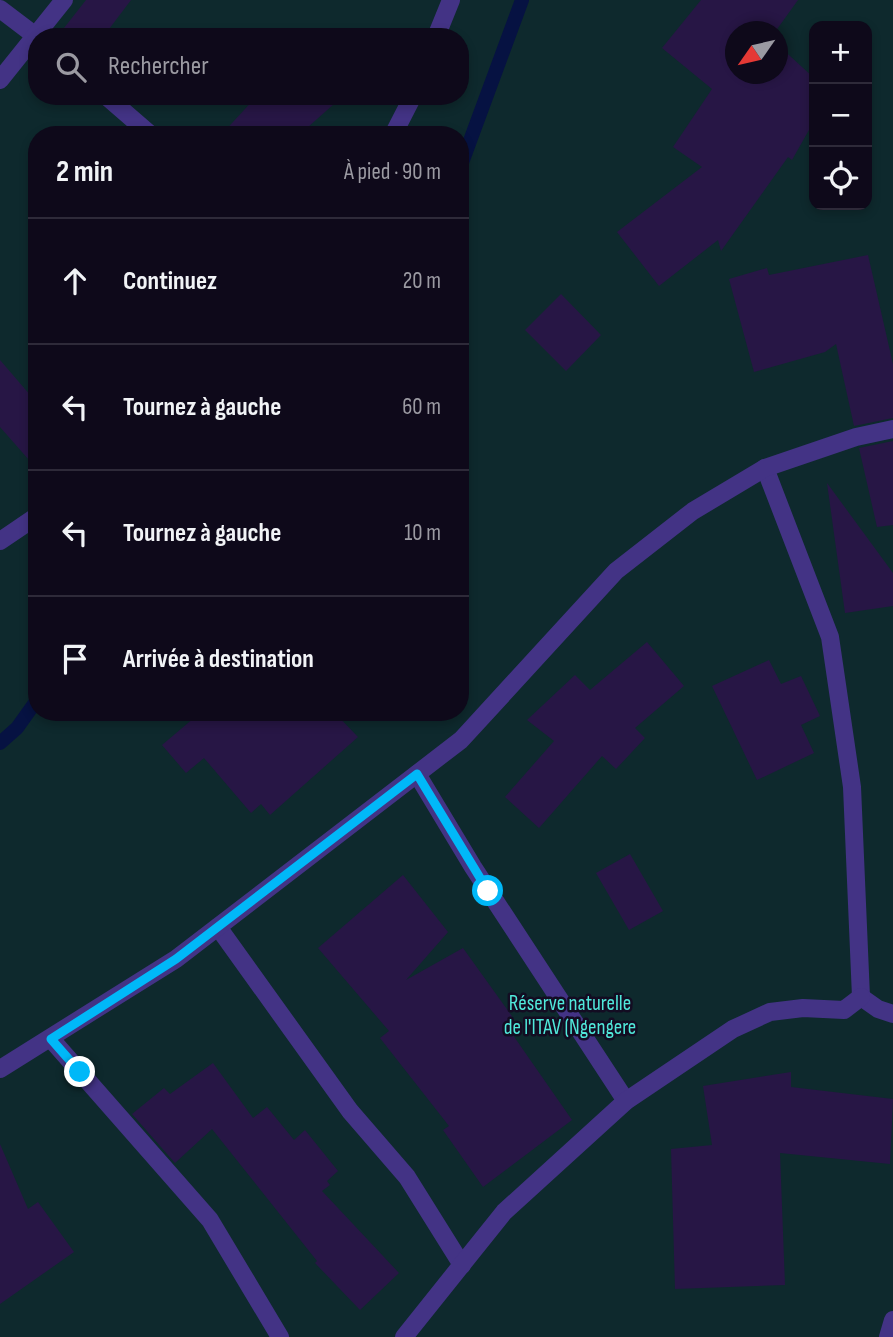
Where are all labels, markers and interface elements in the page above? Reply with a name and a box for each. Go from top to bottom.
north arrow [725,21,788,84]
map controls [809,21,872,210]
button: + [809,21,872,84]
search box [28,28,469,105]
icon: search [52,48,90,86]
text: Rechercher [108,51,209,82]
button: − [809,84,872,147]
button: locate [809,147,872,210]
text: 2 min [56,154,113,190]
text: À pied · 90 m [344,158,441,186]
icon: ahead [56,262,94,300]
text: Continuez [123,266,217,297]
text: 20 m [403,267,441,295]
icon: left [56,388,94,426]
text: Tournez à gauche [123,392,281,423]
text: 60 m [402,393,441,421]
icon: left [56,514,94,552]
text: Tournez à gauche [123,518,281,549]
text: 10 m [404,519,441,547]
icon: arrive [56,640,94,678]
text: Arrivée à destination [123,644,314,675]
route start [472,875,503,906]
park label: Réserve naturelle de l'ITAV (Ngengere [504,991,636,1040]
route end [64,1056,95,1087]

